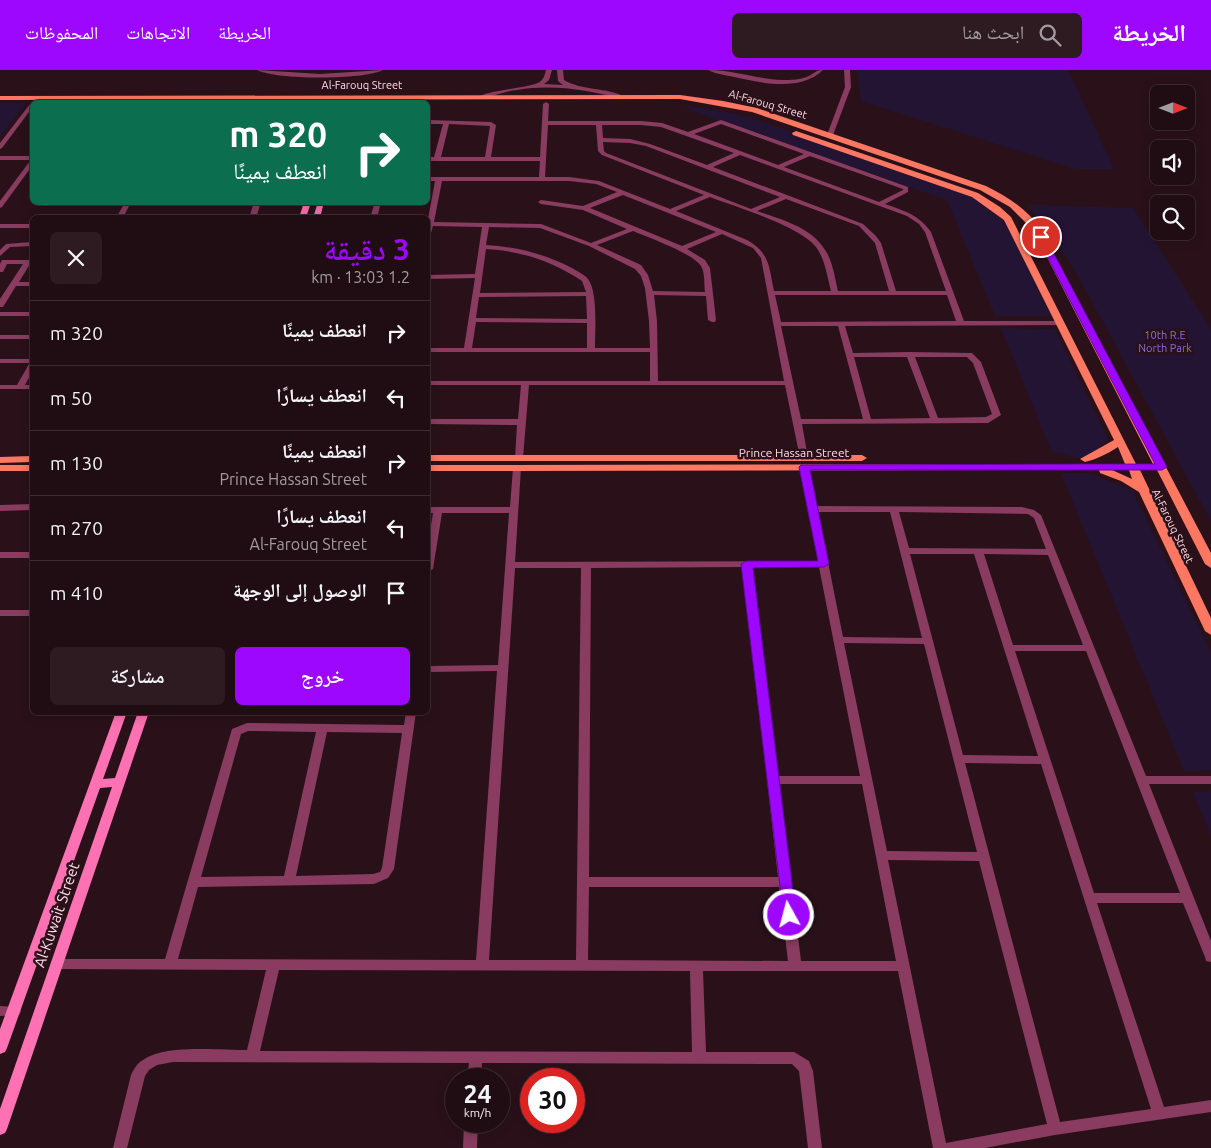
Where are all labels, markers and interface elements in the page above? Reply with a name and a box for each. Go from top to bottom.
search box [732,13,1082,58]
text: الخريطة [1112,19,1186,46]
text: ابحث هنا [962,21,1024,43]
icon: search [1036,21,1064,49]
text: المحفوظات [25,22,98,42]
text: الاتجاهات [126,22,190,42]
text: الخريطة [218,22,271,42]
street label: Al-Farouq Street [322,79,403,91]
north arrow [1150,85,1195,130]
map controls [1150,85,1195,240]
street label: Al-Farouq Street [728,87,809,121]
text: 320 m [229,114,327,154]
icon: right [345,120,410,185]
button: sound [1150,140,1195,185]
text: انعطف يمينًا [233,158,327,183]
button: search [1150,195,1195,240]
pin [1020,216,1062,258]
icon: arrive [1027,223,1055,251]
button: close [50,232,102,284]
text: 3 دقيقة [324,232,410,266]
text: 1.2 km · 13:03 [311,268,410,286]
text: انعطف يمينًا [282,319,367,341]
icon: right [382,319,410,347]
text: 320 m [50,322,103,344]
park label: 10th R.E North Park [1138,329,1192,354]
text: انعطف يسارًا [276,384,367,406]
icon: left [382,384,410,412]
text: 50 m [50,387,92,409]
text: انعطف يمينًا [282,440,367,462]
street label: Prince Hassan Street [739,446,850,459]
icon: right [382,449,410,477]
text: 130 m [50,452,103,474]
text: Prince Hassan Street [219,470,367,488]
street label: Al-Farouq Street [1150,487,1196,566]
text: انعطف يسارًا [276,505,367,527]
icon: left [382,514,410,542]
text: 270 m [50,517,103,539]
text: Al-Farouq Street [250,535,367,553]
text: الوصول إلى الوجهة [233,579,367,601]
icon: arrive [382,579,410,607]
text: 410 m [50,582,103,604]
button: مشاركة [50,647,225,705]
button: خروج [235,647,410,705]
street label: Al-Kuwait Street [31,860,82,970]
position arrow [762,888,814,940]
speed limit sign: 30 [520,1068,585,1133]
text: 24 [463,1080,492,1108]
text: km/h [464,1106,491,1119]

